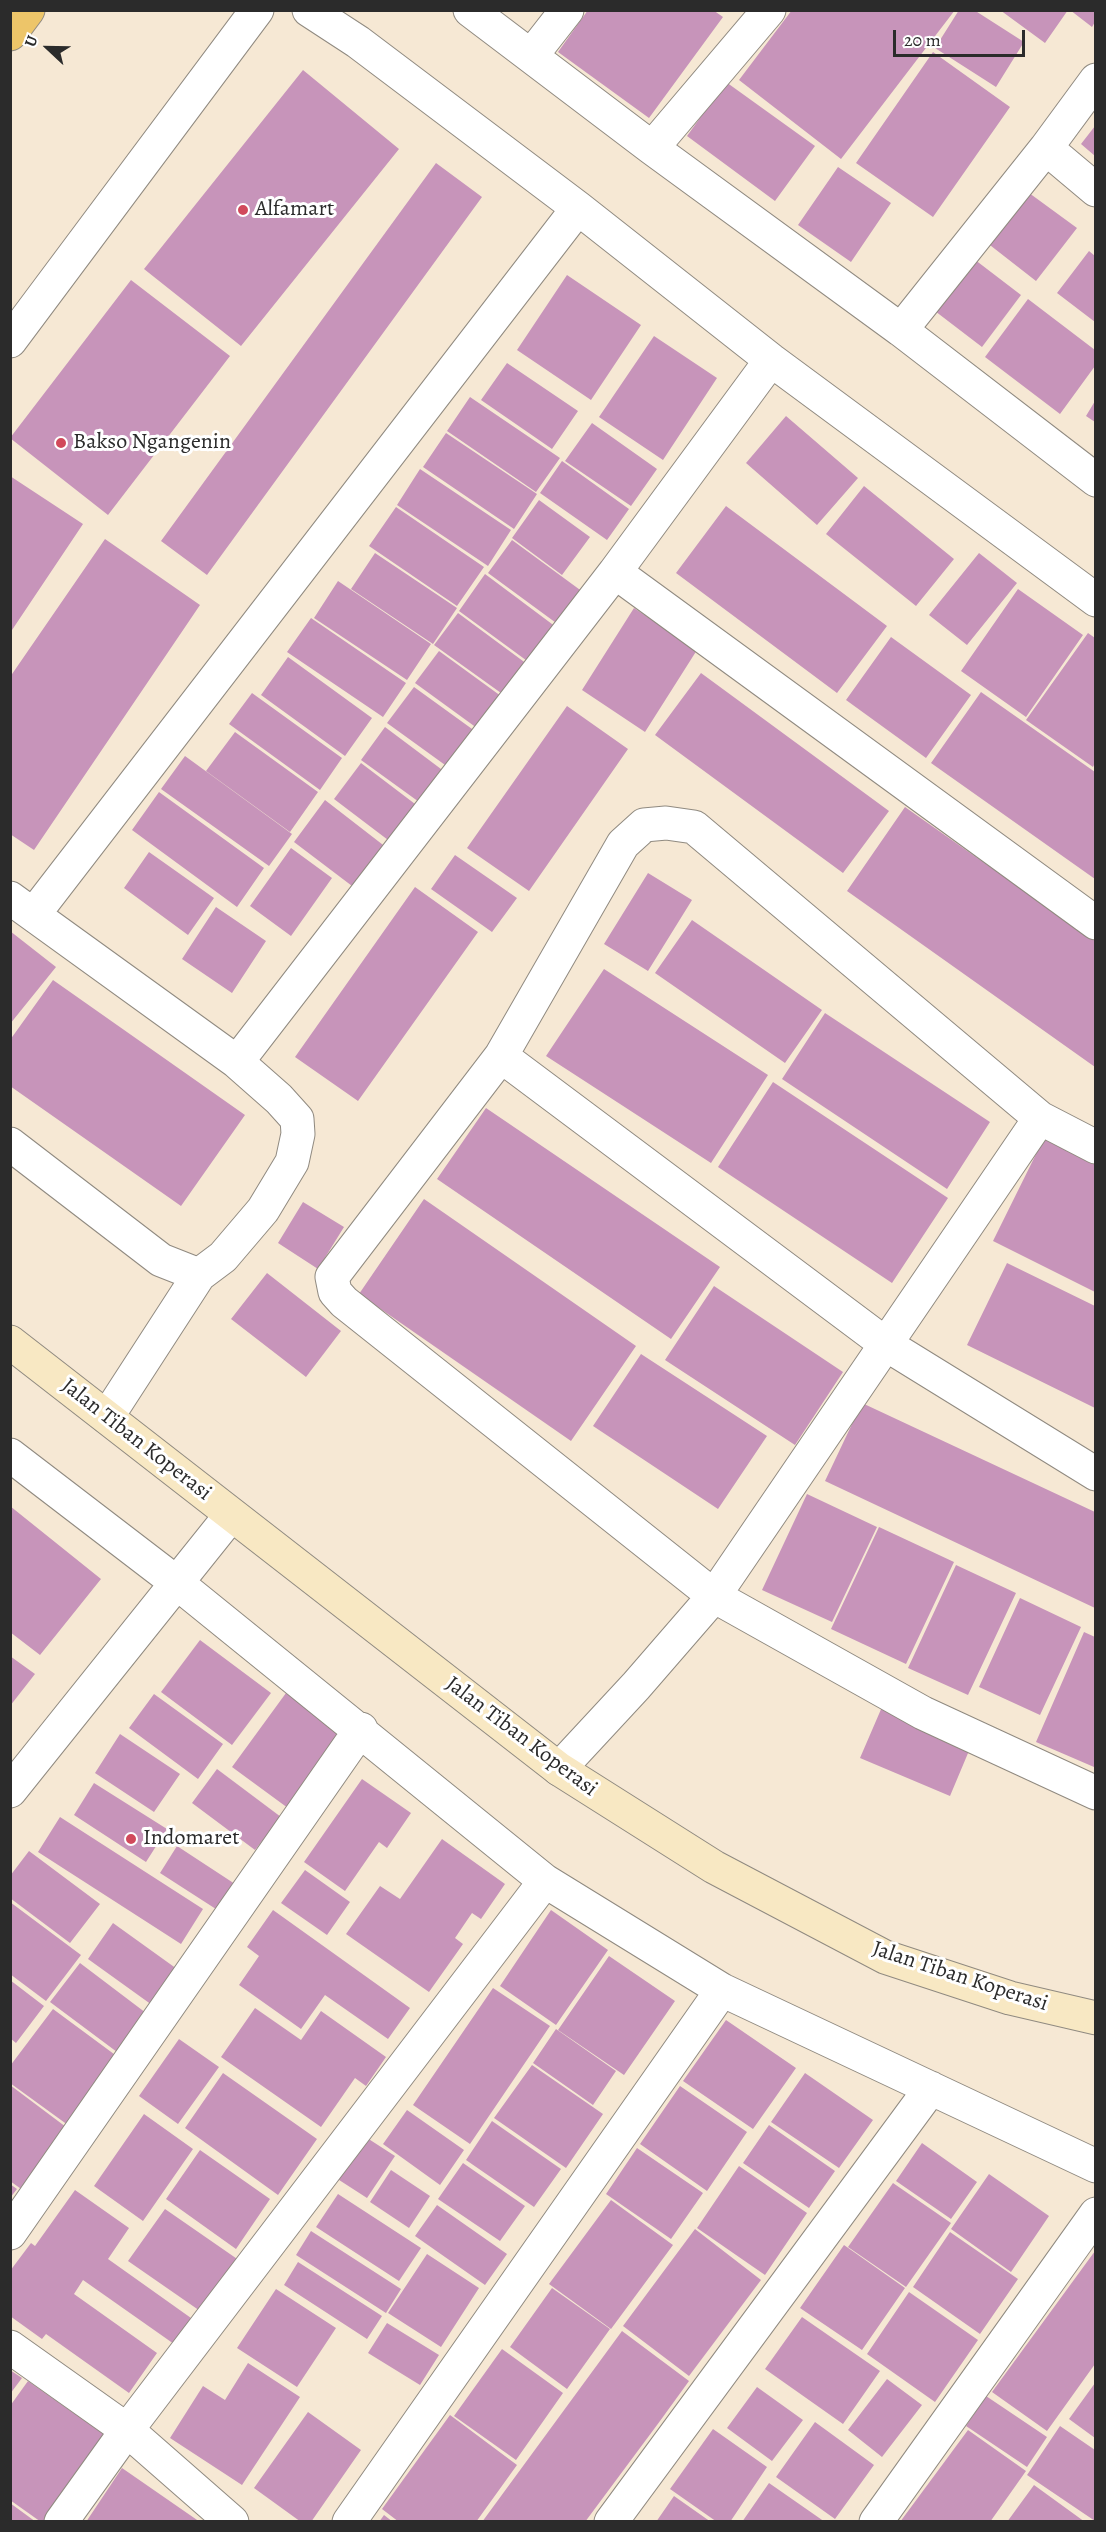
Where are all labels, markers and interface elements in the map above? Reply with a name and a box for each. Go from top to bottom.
north arrow [18,18,78,78]
scale bar [896,18,1028,56]
text: 20 m [904,28,941,52]
text: U [19,32,43,50]
place label: Alfamart [255,197,334,223]
marker: Alfamart [236,203,250,217]
place label: Bakso Ngangenin [73,430,231,456]
marker: Bakso Ngangenin [54,436,68,450]
street label: Jalan Tiban Koperasi [56,1373,216,1507]
street label: Jalan Tiban Koperasi [440,1671,602,1803]
place label: Indomaret [143,1826,239,1852]
marker: Indomaret [124,1832,138,1846]
street label: Jalan Tiban Koperasi [869,1936,1051,2018]

